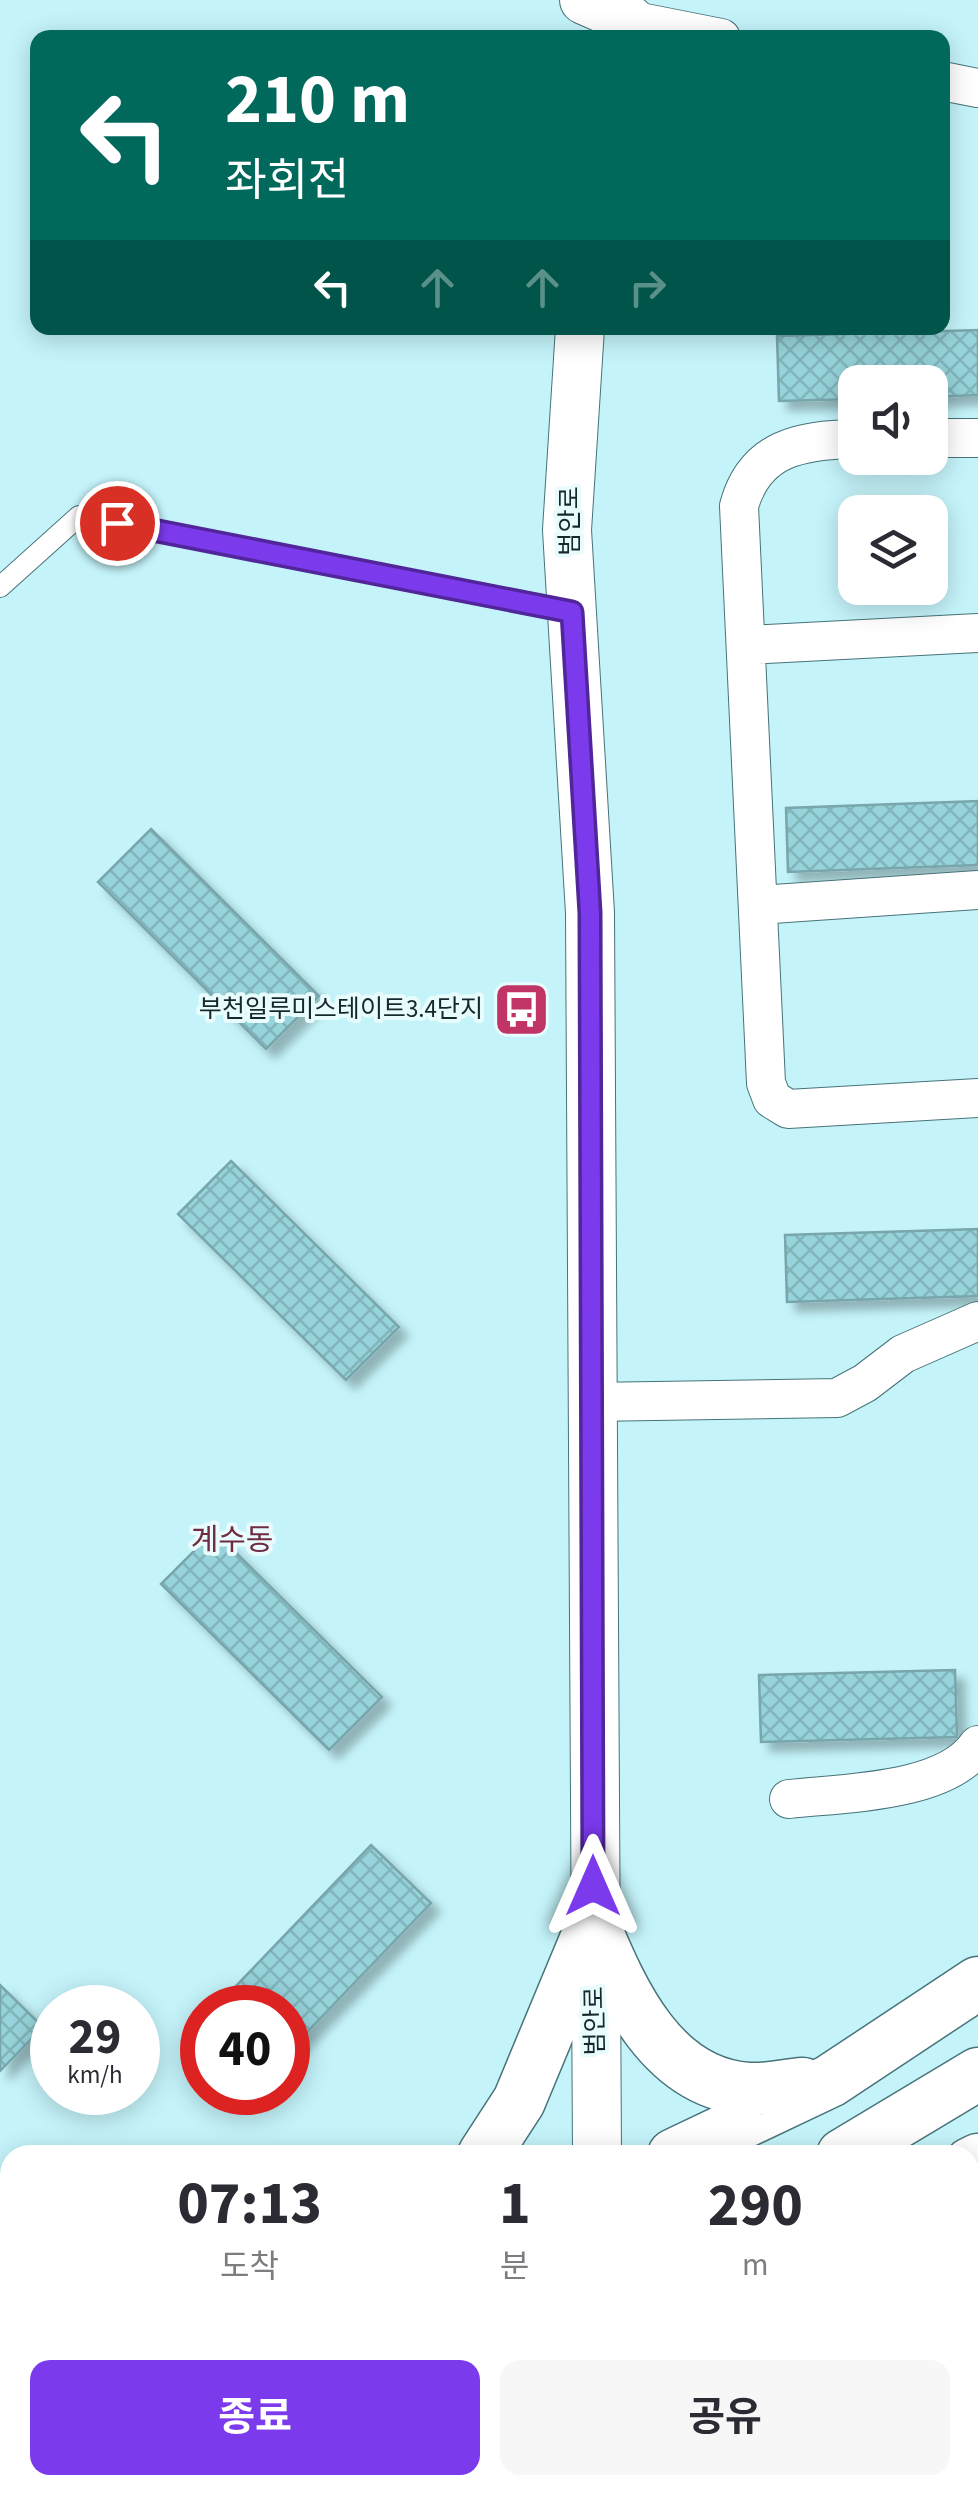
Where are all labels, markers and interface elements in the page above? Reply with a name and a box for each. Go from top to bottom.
text: 210 m [225,50,410,150]
icon: left [60,70,190,200]
text: 좌회전 [225,149,349,213]
icon: left [305,260,360,315]
icon: ahead [410,260,465,315]
icon: ahead [515,260,570,315]
icon: right [620,260,675,315]
map controls [838,365,948,605]
button: sound [838,365,948,475]
pin [75,481,160,566]
street label: 범안로 [552,486,588,556]
button: layers [838,495,948,605]
icon: arrive [90,496,145,551]
bus stop icon: 부천일루미스테이트3.4단지 [492,979,552,1039]
place label: 부천일루미스테이트3.4단지 [199,991,483,1027]
district label: 계수동 [191,1519,273,1562]
position arrow [541,1834,645,1938]
speed limit sign: 40 [180,1985,310,2115]
street label: 범안로 [576,1986,614,2056]
text: 29 [69,2002,121,2073]
text: km/h [67,2057,123,2093]
text: 07:13 [177,2162,322,2247]
text: 1 [499,2162,531,2247]
text: 290 [708,2164,803,2249]
text: m [742,2242,769,2288]
text: 도착 [220,2244,279,2290]
text: 분 [500,2244,530,2290]
button: 종료 [30,2360,480,2475]
button: 공유 [500,2360,950,2475]

